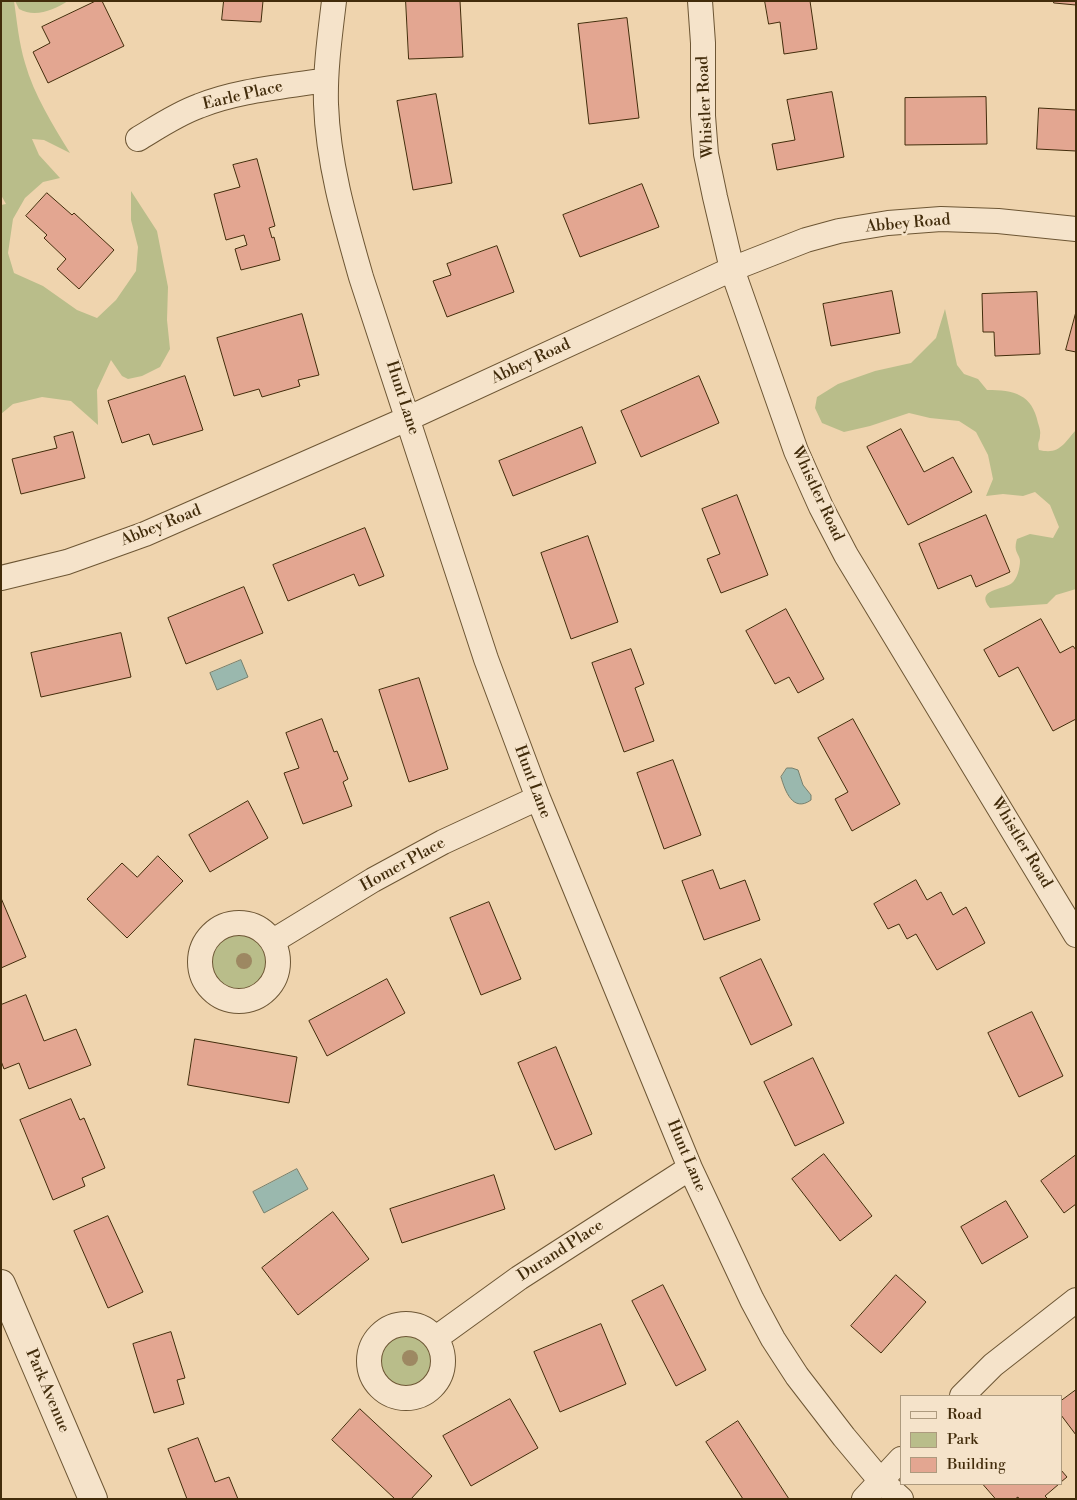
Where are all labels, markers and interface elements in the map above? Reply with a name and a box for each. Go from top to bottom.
street label: Whistler Road [694,55,718,159]
street label: Earle Place [201,77,285,115]
street label: Abbey Road [865,211,951,237]
street label: Abbey Road [488,335,574,389]
street label: Hunt Lane [381,359,423,437]
street label: Whistler Road [787,444,847,544]
street label: Abbey Road [118,501,204,551]
street label: Hunt Lane [509,743,555,821]
street label: Whistler Road [986,794,1056,892]
street label: Homer Place [357,834,449,896]
street label: Hunt Lane [662,1117,710,1195]
street label: Durand Place [515,1216,607,1286]
street label: Park Avenue [21,1346,73,1436]
legend [900,1395,1062,1485]
text: Road [947,1405,982,1424]
text: Park [947,1430,978,1449]
text: Building [947,1455,1006,1474]

